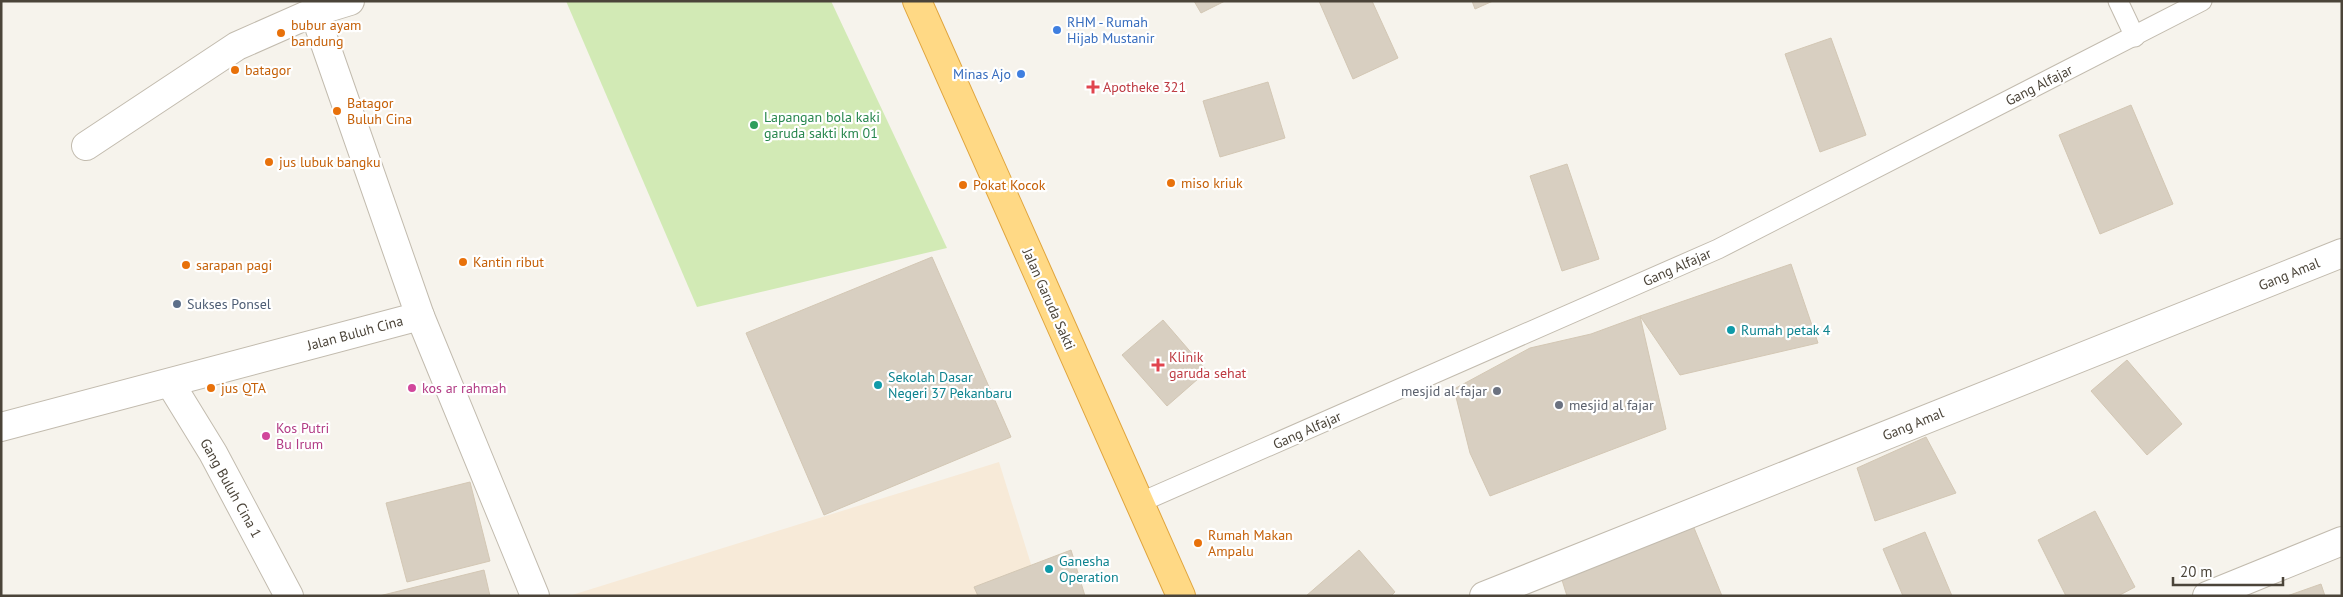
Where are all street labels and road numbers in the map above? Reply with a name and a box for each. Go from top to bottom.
street label: Gang Alfajar [2002,60,2076,110]
street label: Gang Alfajar [1640,244,1714,290]
street label: Jalan Garuda Sakti [1018,245,1079,352]
street label: Gang Amal [2256,254,2322,294]
street label: Jalan Buluh Cina [304,312,405,355]
street label: Gang Amal [1880,404,1946,444]
street label: Gang Alfajar [1270,407,1344,453]
street label: Gang Buluh Cina 1 [196,435,266,541]

